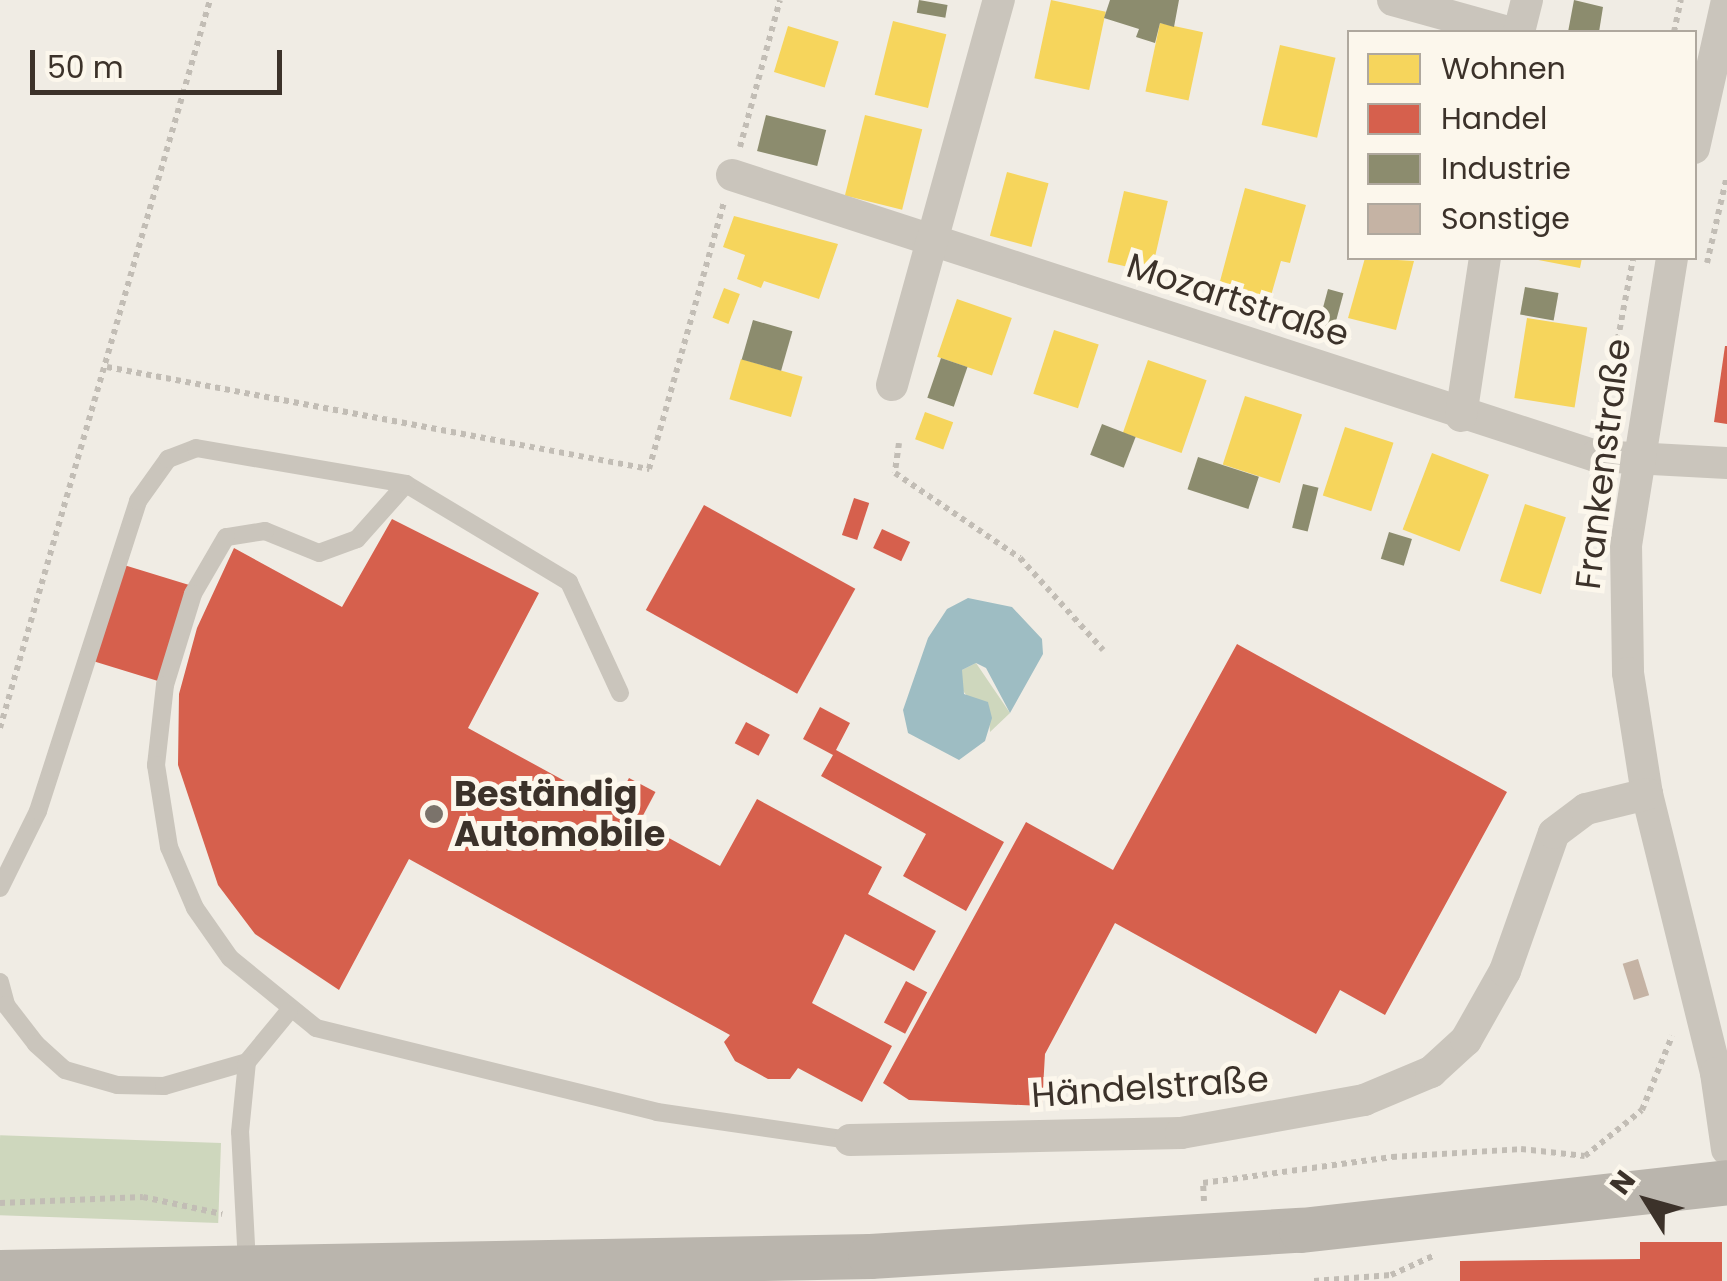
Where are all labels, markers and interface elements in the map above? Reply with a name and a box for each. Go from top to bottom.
scale bar [35,30,288,92]
legend [1347,30,1697,260]
text: 50 m [47,46,124,89]
text: Wohnen [1441,47,1566,90]
text: Handel [1441,97,1548,140]
text: Industrie [1441,147,1571,190]
text: Sonstige [1441,197,1570,240]
street label: Mozartstraße [1122,244,1354,356]
street label: Frankenstraße [1567,336,1639,592]
place label: Beständig Automobile [454,773,665,855]
marker: Beständig Automobile [423,803,445,825]
street label: Händelstraße [1030,1058,1270,1116]
north arrow [1597,1151,1697,1251]
text: N [1601,1162,1645,1203]

